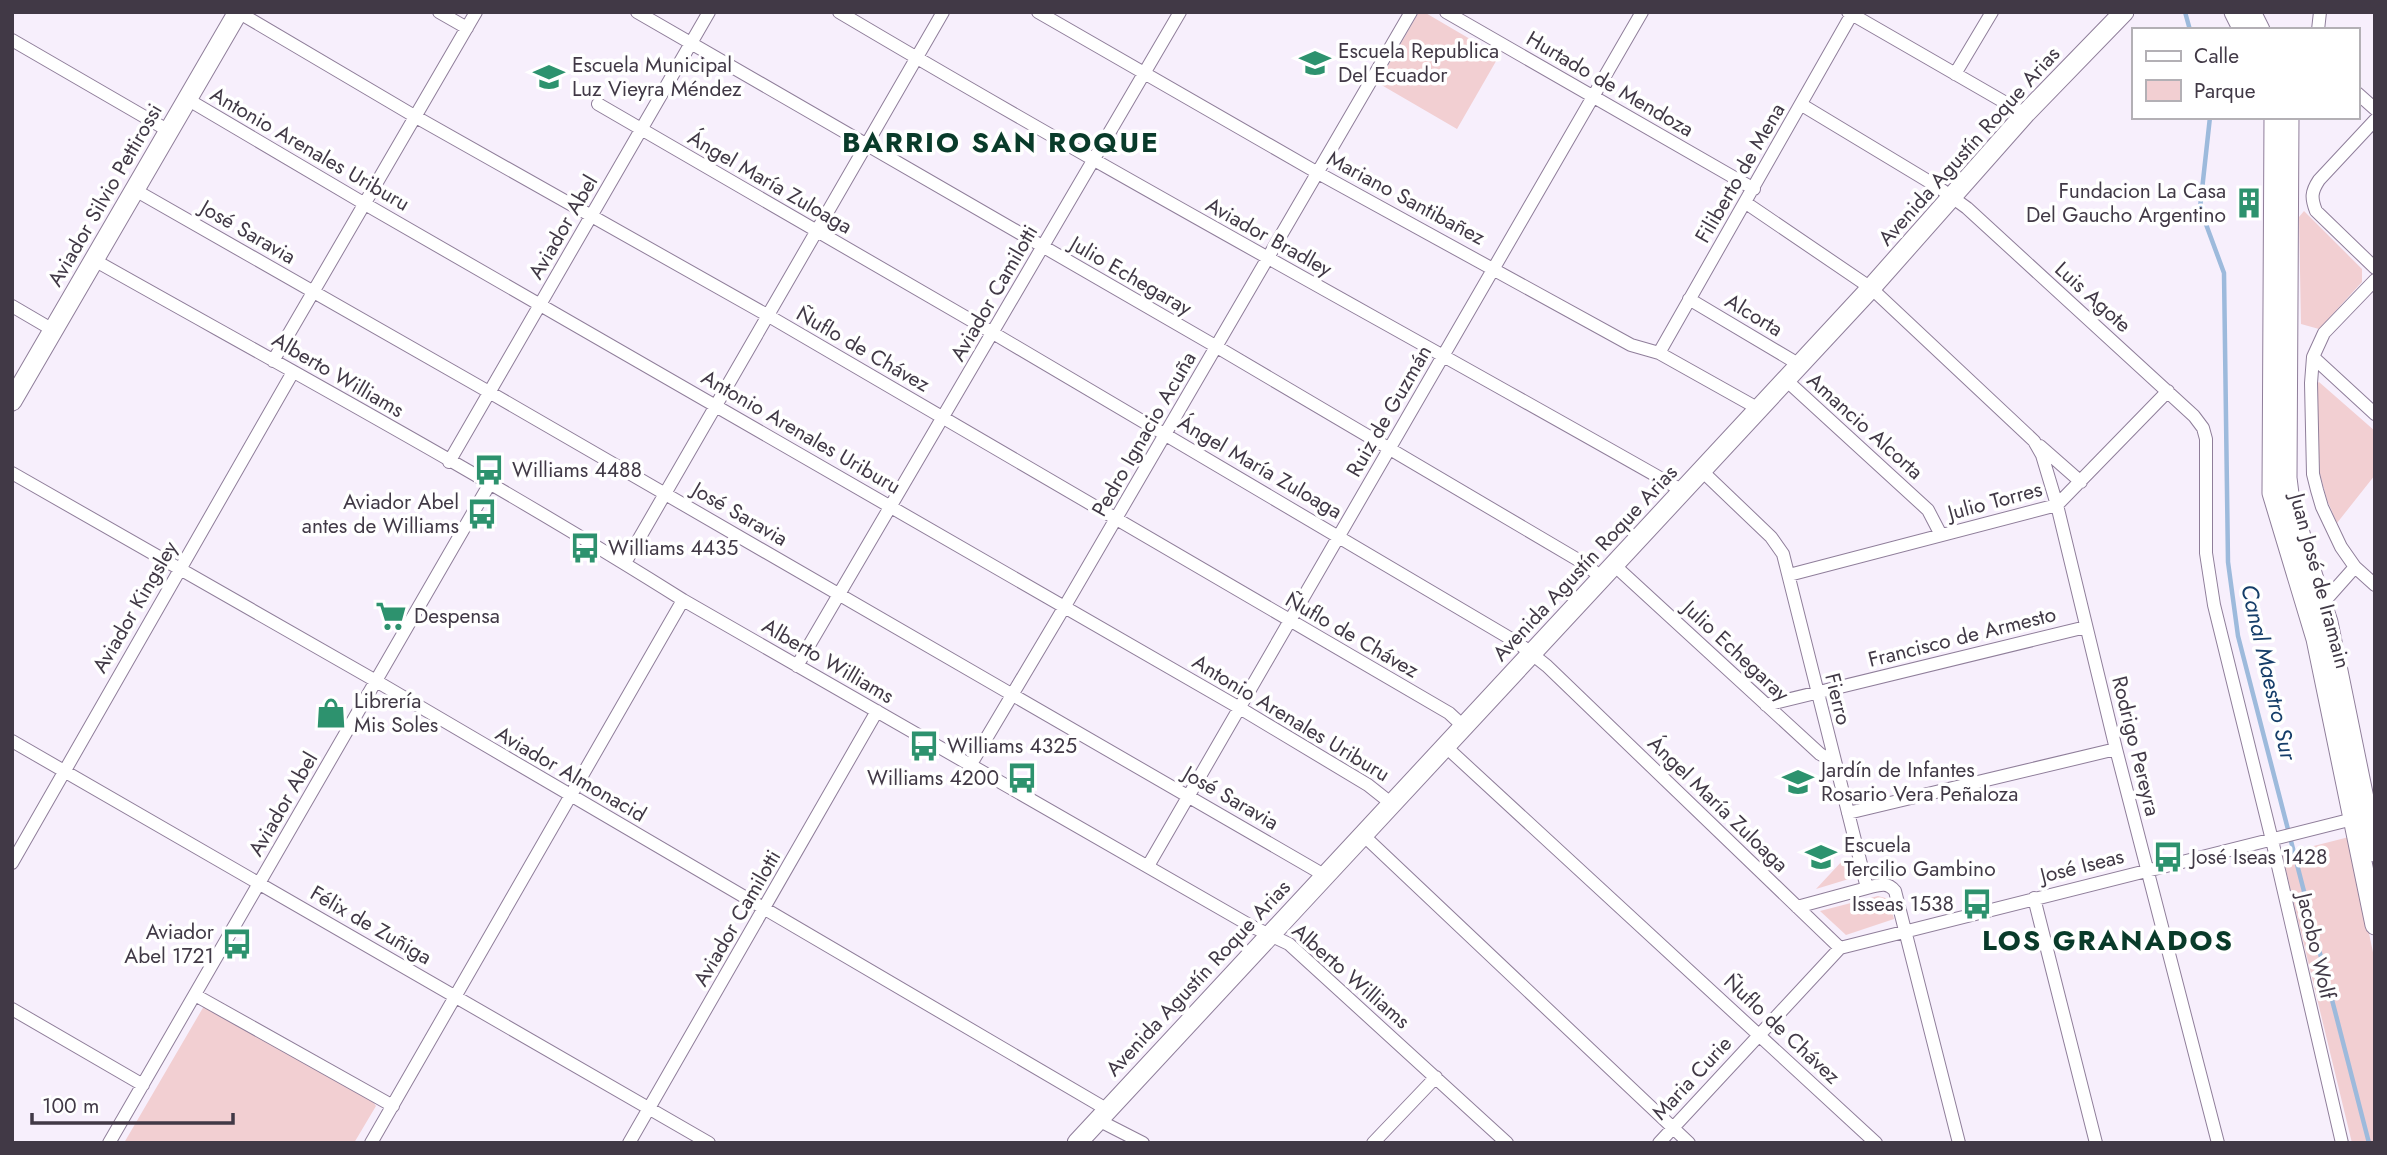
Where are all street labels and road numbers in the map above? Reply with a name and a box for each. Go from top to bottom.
street label: Hurtado de Mendoza [1521,24,1699,144]
street label: Avenida Agustín Roque Arias [1871,40,2067,252]
street label: Antonio Arenales Uriburu [205,80,415,218]
street label: Filiberto de Mena [1688,97,1792,249]
street label: Aviador Silvio Pettirossi [40,98,170,292]
street label: Ángel María Zuloaga [682,123,858,241]
street label: Mariano Santibañez [1322,144,1491,252]
street label: Aviador Abel [521,169,605,285]
street label: Aviador Bradley [1200,190,1338,284]
street label: José Saravia [192,191,301,271]
street label: Aviador Camilotti [943,219,1045,367]
street label: Julio Echegaray [1062,227,1198,323]
street label: Luis Agote [2048,255,2138,340]
street label: Alcorta [1719,286,1789,344]
street label: Ñuflo de Chávez [791,299,936,400]
street label: Alberto Williams [266,325,410,425]
street label: Ruiz de Guzmán [1339,339,1439,483]
street label: Pedro Ignacio Acuña [1085,346,1203,522]
street label: Antonio Arenales Uriburu [696,363,906,501]
street label: Amancio Alcorta [1800,366,1930,486]
street label: Ángel María Zuloaga [1172,408,1348,526]
street label: Avenida Agustín Roque Arias [1486,458,1684,668]
street label: José Saravia [684,473,793,553]
street label: Julio Torres [1942,474,2046,529]
street label: Juan José de Iramain [2281,487,2358,672]
street label: Aviador Kingsley [85,535,185,679]
street label: Ñuflo de Chávez [1280,585,1425,686]
street label: Julio Echegaray [1674,592,1797,709]
street label: Francisco de Armesto [1865,599,2059,675]
street label: Alberto Williams [756,611,900,711]
street label: Antonio Arenales Uriburu [1187,647,1395,789]
street label: Fierro [1817,670,1859,728]
street label: Rodrigo Pereyra [2104,673,2168,819]
street label: Aviador Almonacid [490,719,652,829]
street label: Ángel María Zuloaga [1641,729,1795,879]
street label: Aviador Abel [241,746,325,862]
street label: José Saravia [1175,757,1284,837]
street label: José Iseas [2034,841,2127,892]
street label: Aviador Camilotti [686,844,788,992]
street label: Avenida Agustín Roque Arias [1099,873,1297,1083]
street label: Félix de Zuñiga [305,878,437,972]
street label: Jacobo Wolf [2289,887,2343,1003]
street label: Alberto Williams [1285,916,1417,1036]
street label: Ñuflo de Chávez [1717,967,1847,1091]
street label: Maria Curie [1645,1029,1739,1127]

